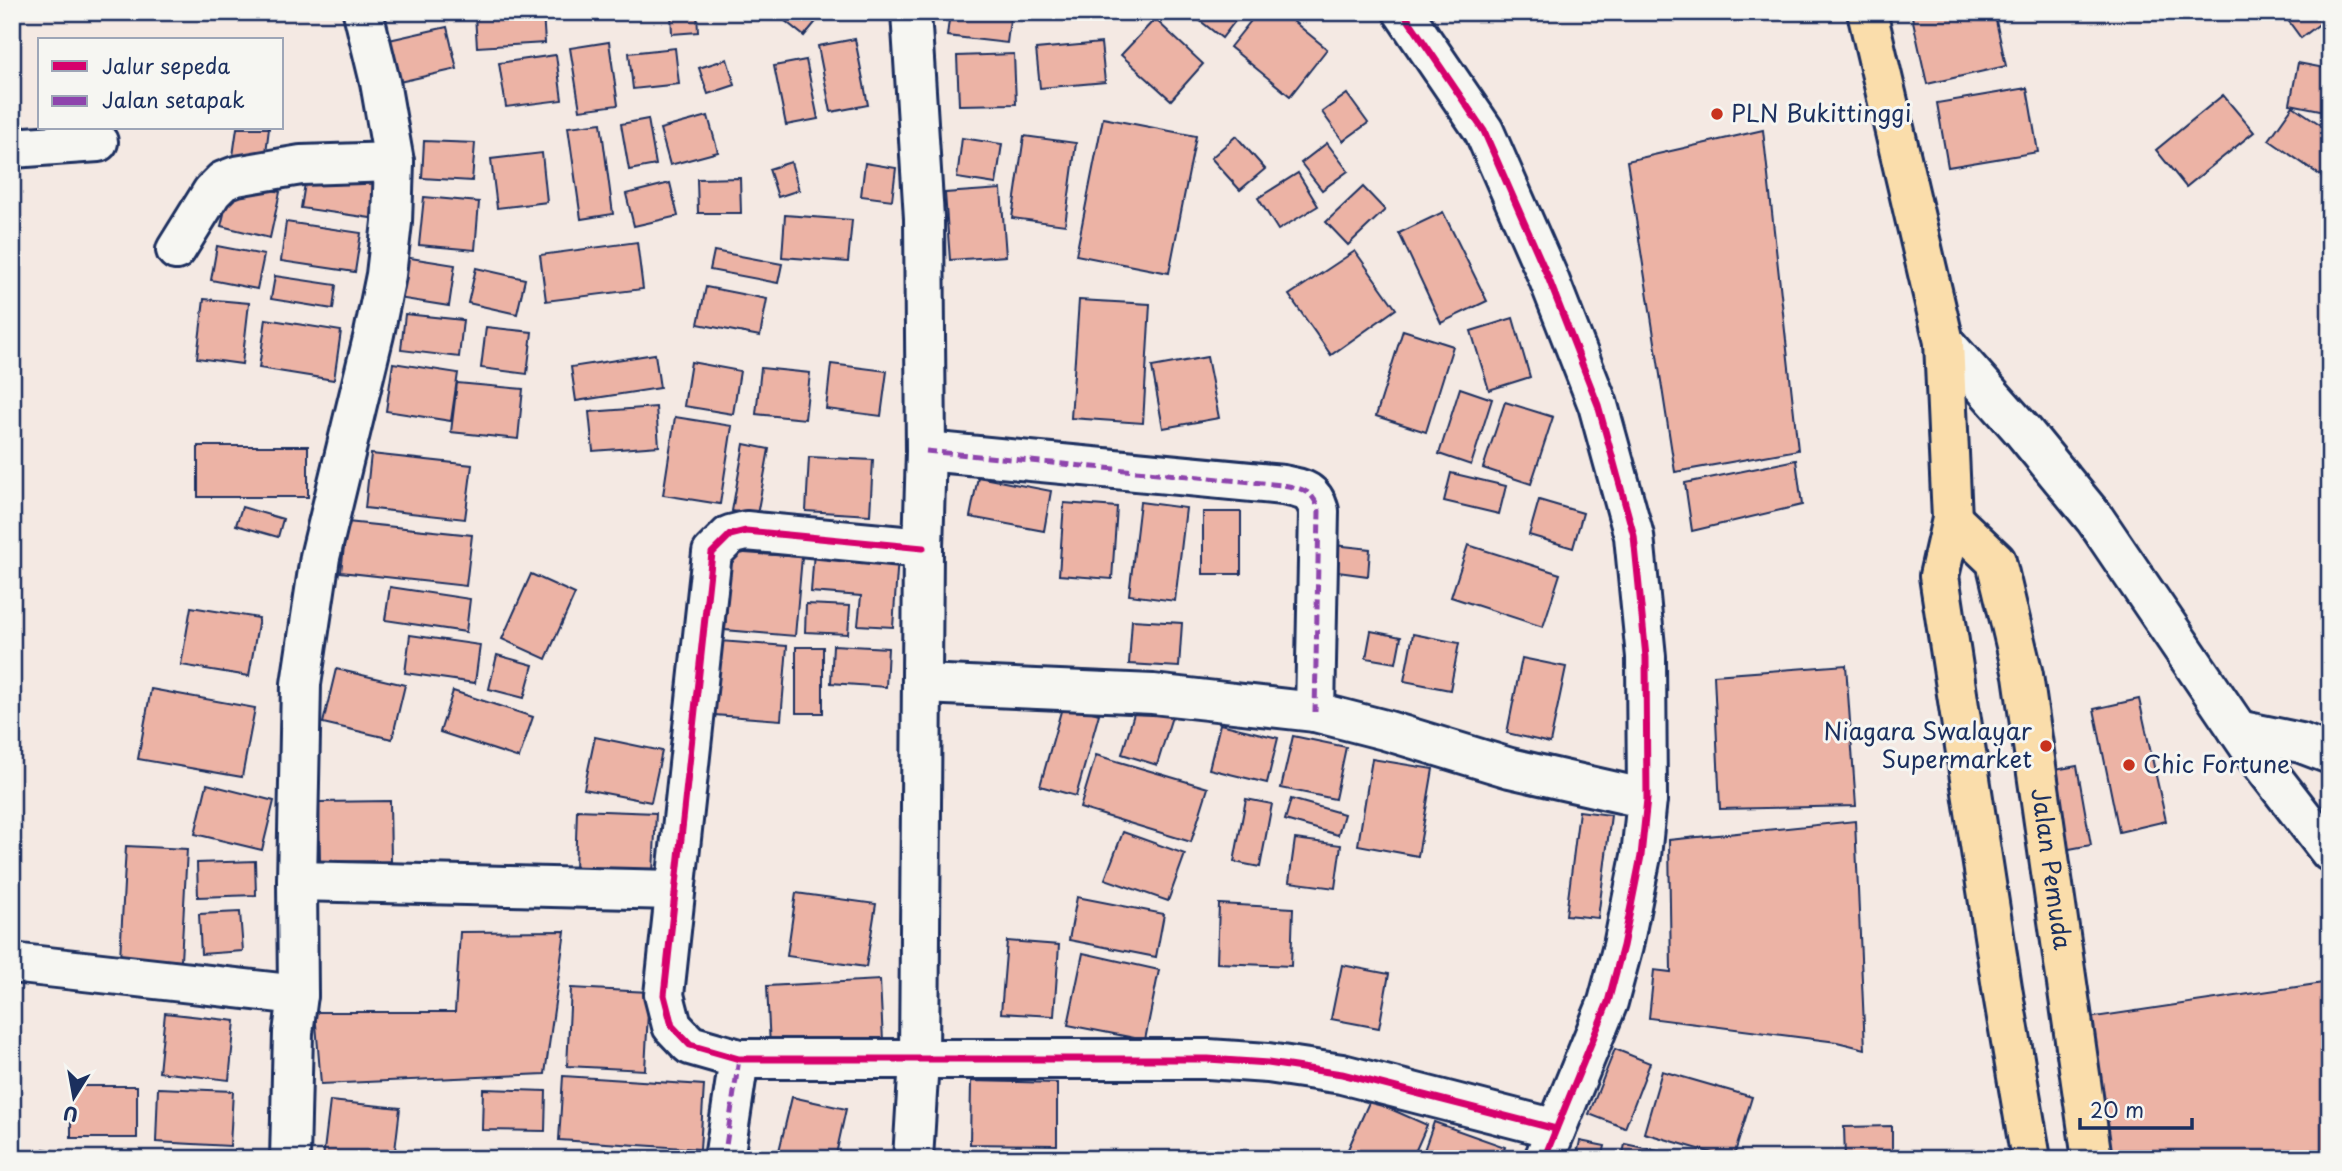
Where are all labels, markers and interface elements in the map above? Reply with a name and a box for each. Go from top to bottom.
legend [38,38,284,130]
text: Jalur sepeda [102,49,230,81]
text: Jalan setapak [102,83,245,115]
place label: PLN Bukittinggi [1731,94,1911,130]
marker: PLN Bukittinggi [1709,106,1725,122]
place label: Niagara Swalayar Supermarket [1823,712,2033,776]
marker: Niagara Swalayar Supermarket [2038,738,2054,754]
place label: Chic Fortune [2143,745,2290,781]
marker: Chic Fortune [2121,757,2137,773]
street label: Jalan Pemuda [2023,785,2082,952]
north arrow [38,1062,108,1132]
scale bar [2080,1087,2192,1131]
text: 20 m [2090,1093,2144,1125]
text: U [61,1100,80,1130]

